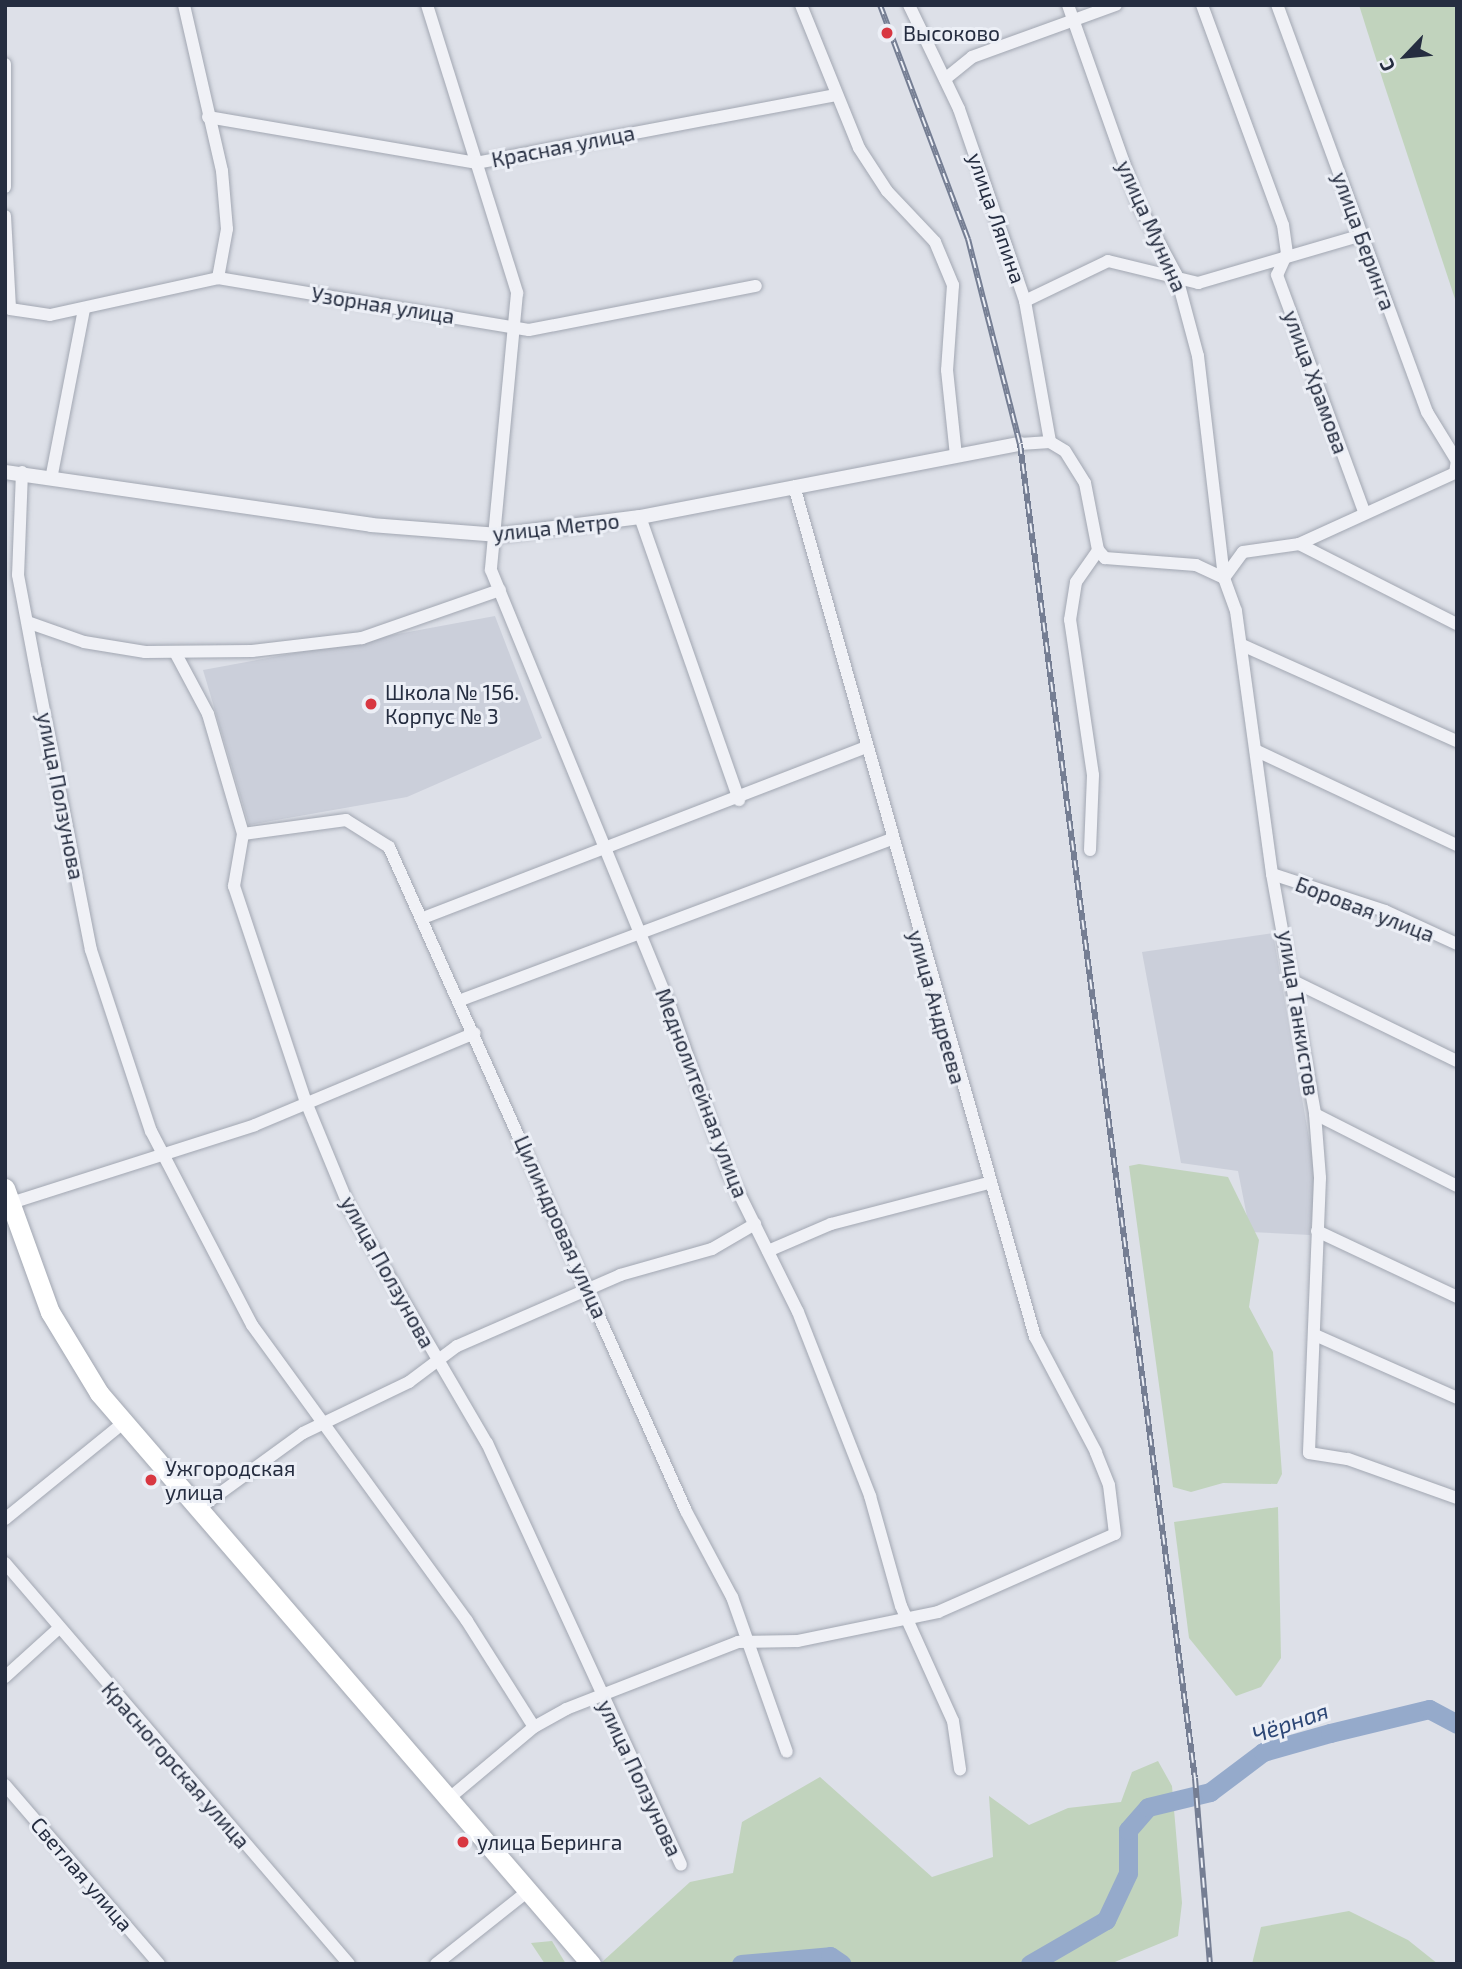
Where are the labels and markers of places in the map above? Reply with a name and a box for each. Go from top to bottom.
place label: Высоково [903,20,1000,46]
marker: Высоково [877,23,897,43]
place label: Школа № 156. Корпус № 3 [385,679,519,729]
marker: Школа № 156. Корпус № 3 [363,696,379,712]
place label: Ужгородская улица [165,1455,295,1505]
marker: Ужгородская улица [143,1472,159,1488]
place label: улица Беринга [477,1829,622,1855]
marker: улица Беринга [455,1834,471,1850]

